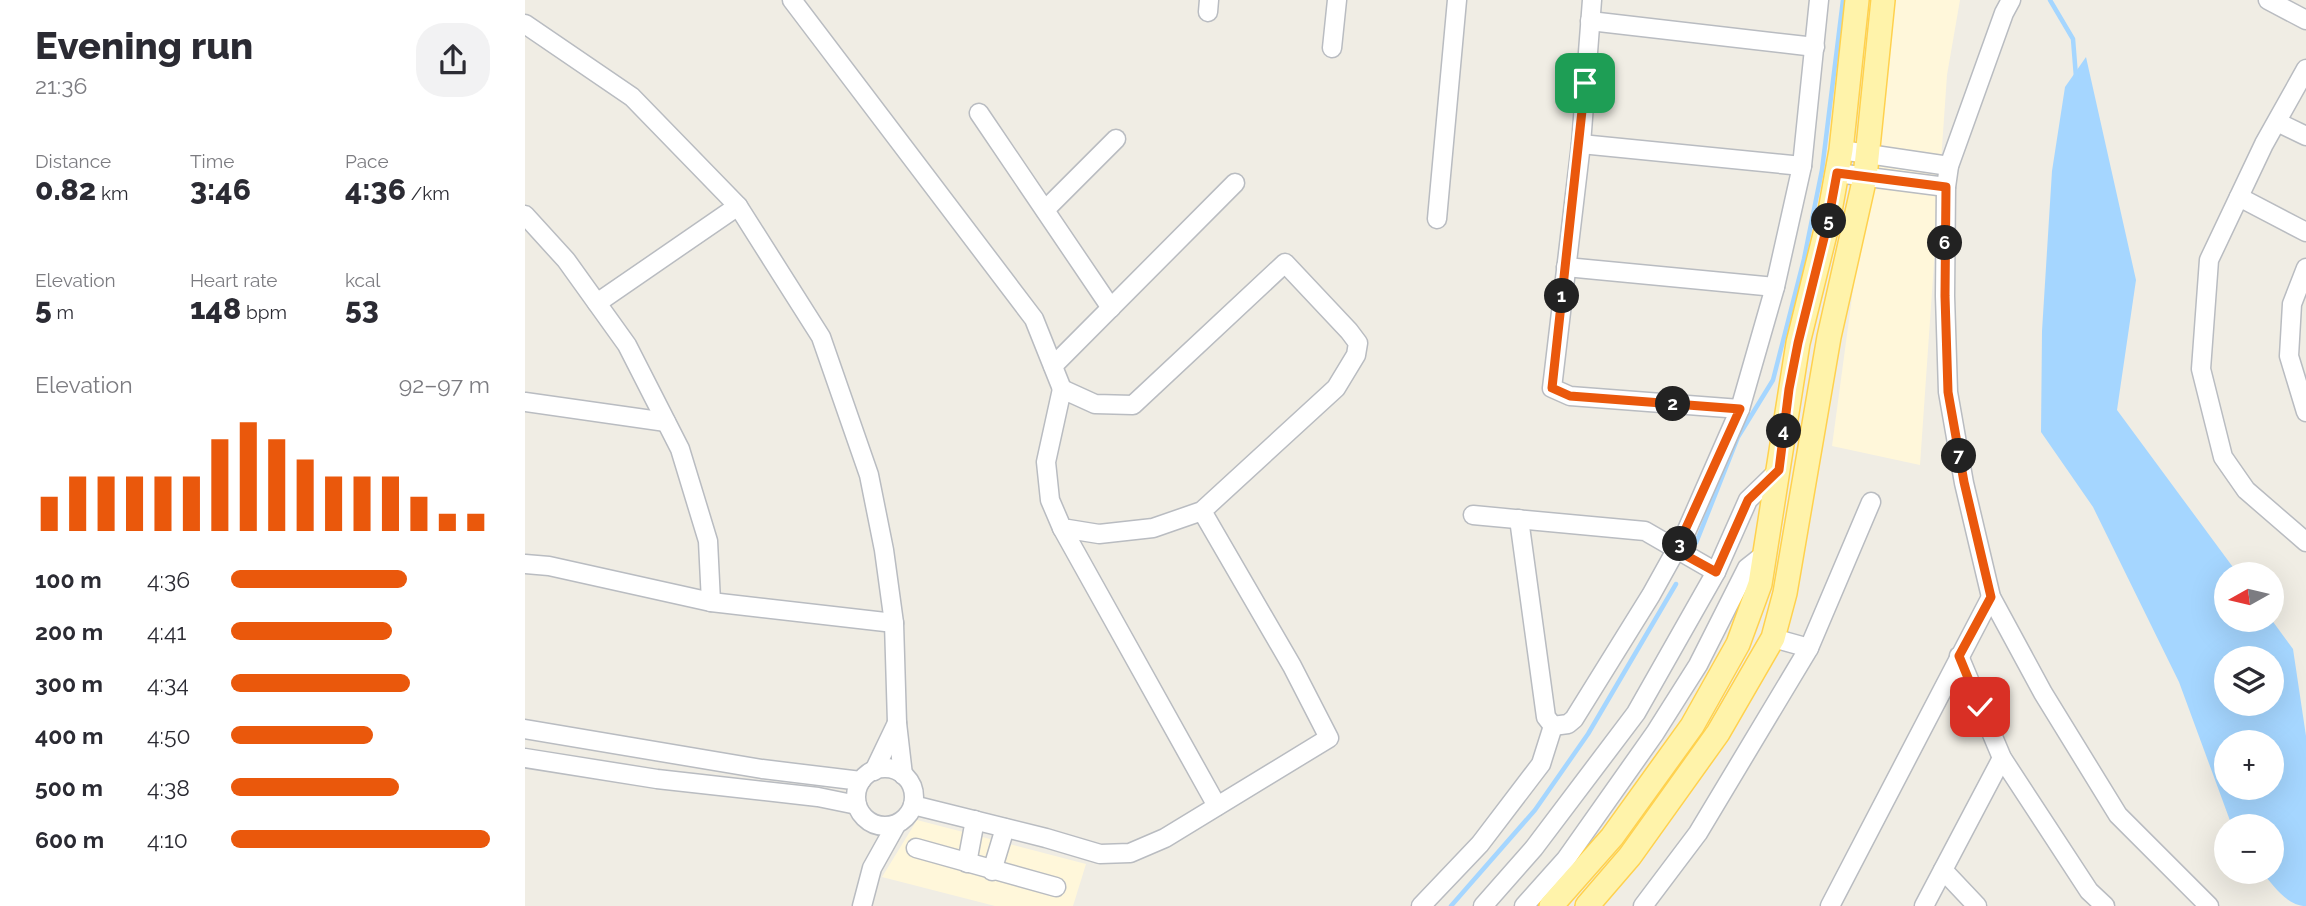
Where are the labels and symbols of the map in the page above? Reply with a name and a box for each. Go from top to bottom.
pin [1555,53,1615,113]
pin: 5 [1811,204,1847,238]
pin: 6 [1927,226,1963,260]
pin: 1 [1545,278,1579,314]
pin: 2 [1655,386,1691,422]
pin: 4 [1767,414,1801,448]
pin: 7 [1941,438,1977,474]
pin: 3 [1663,526,1697,562]
north arrow [2214,562,2284,632]
pin [1950,677,2010,737]

